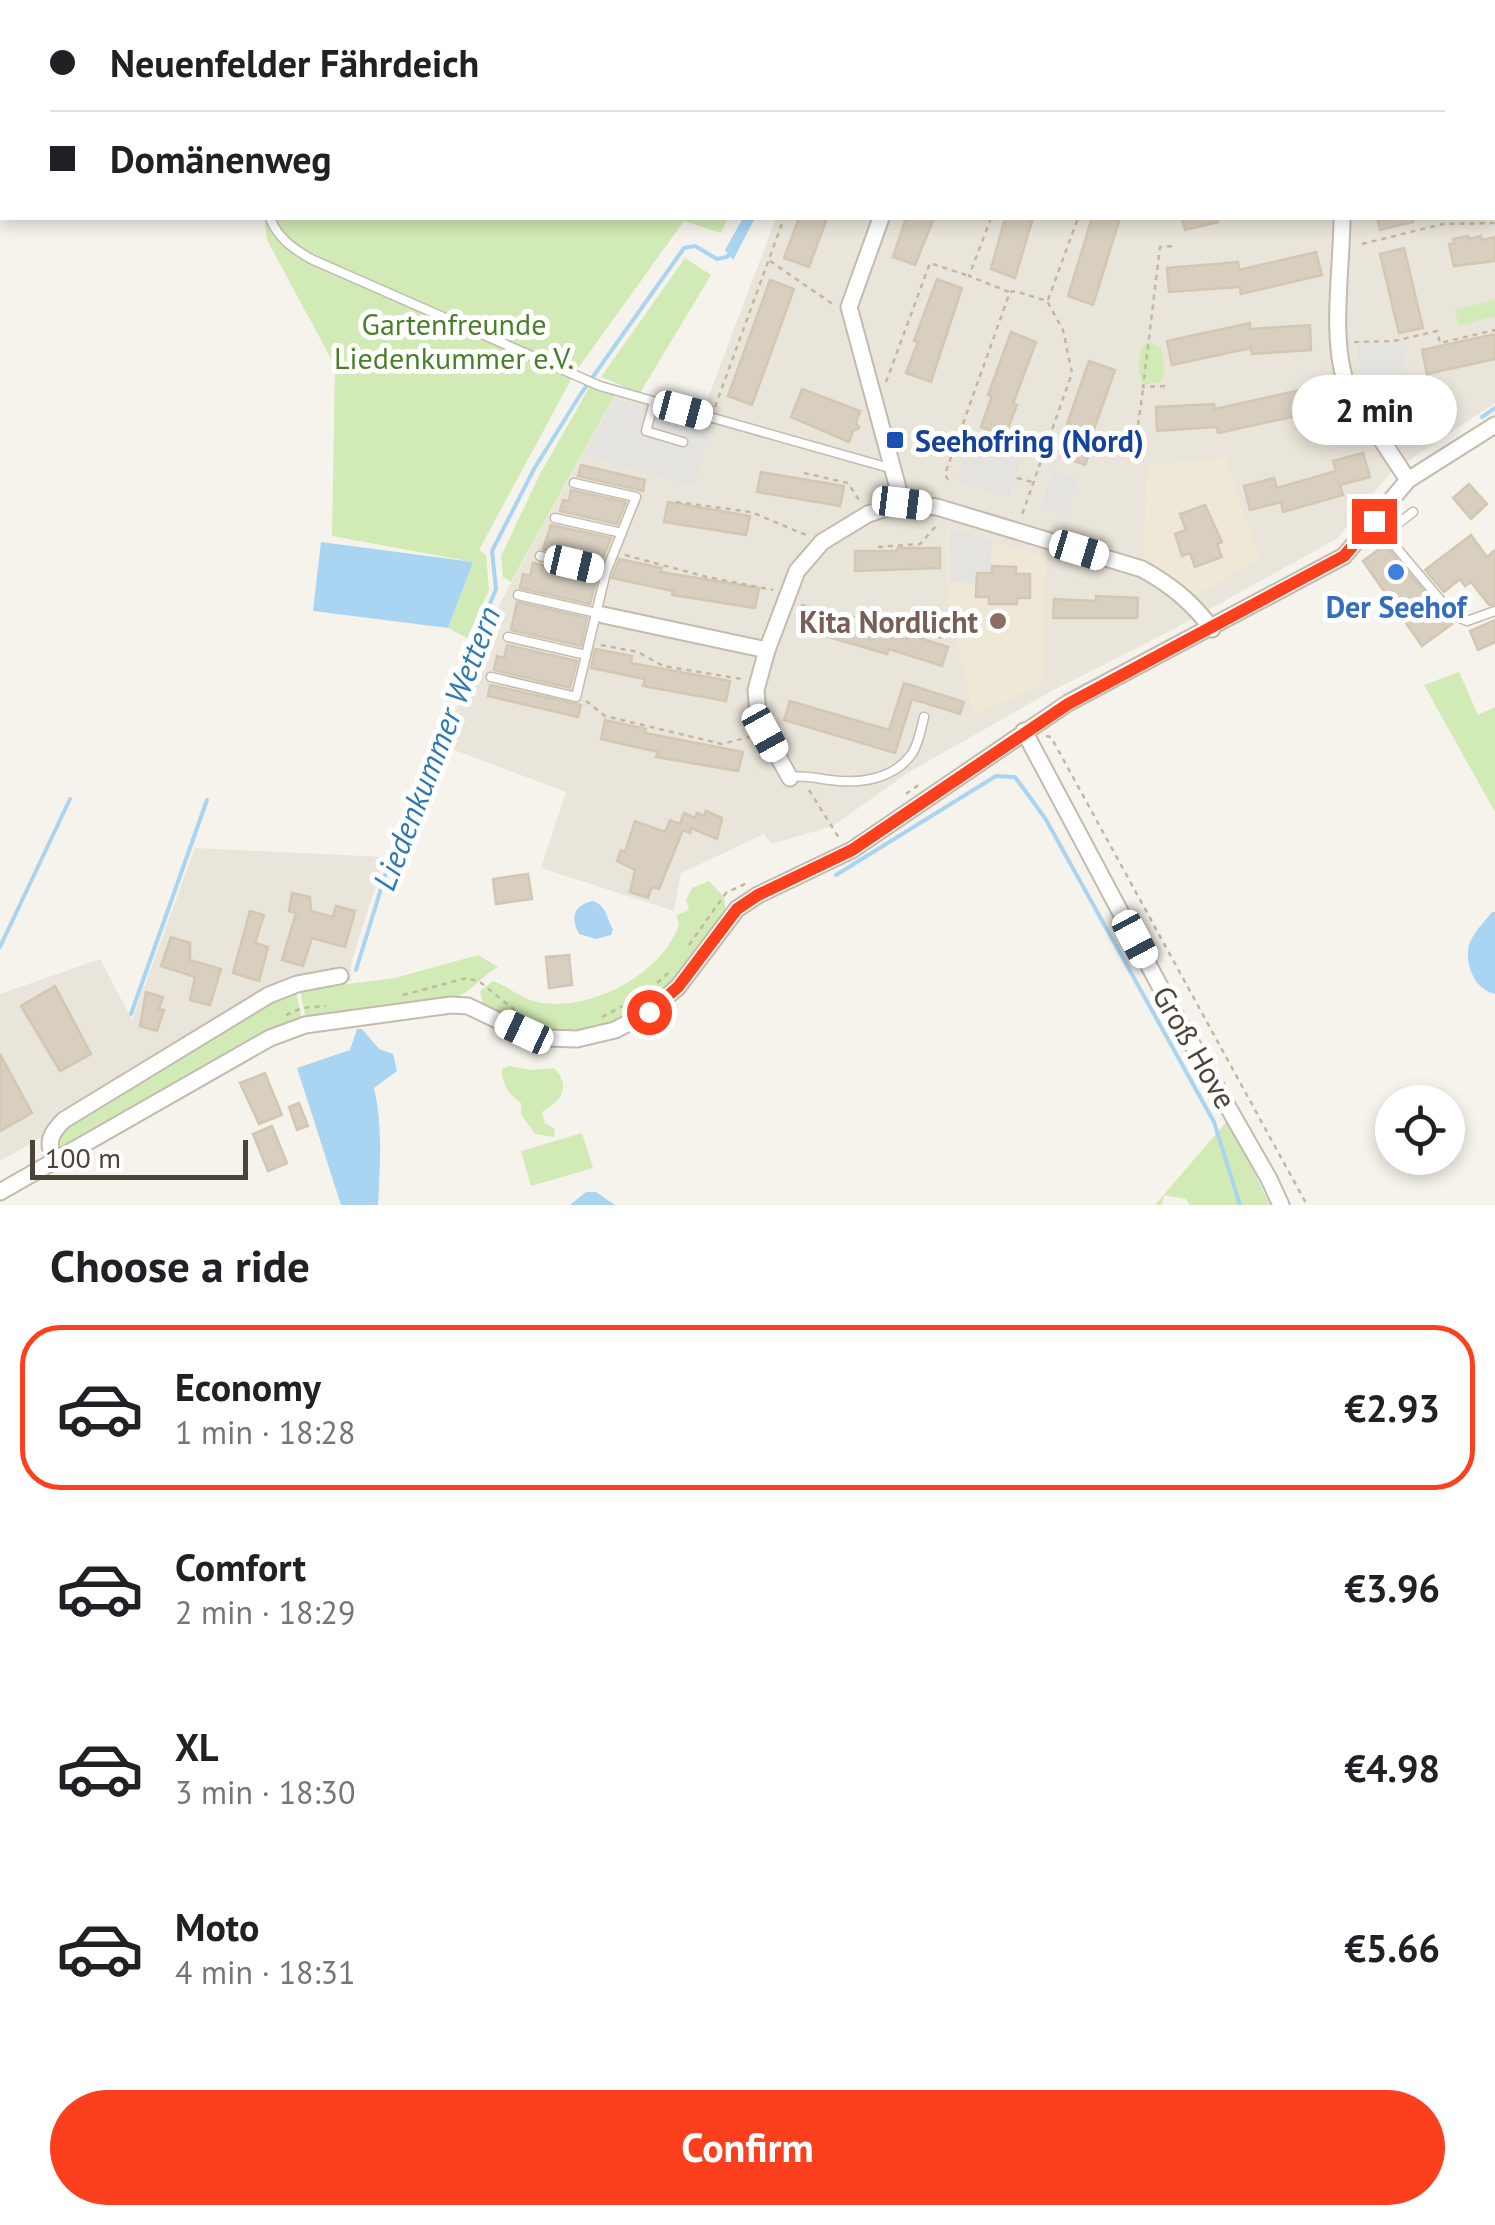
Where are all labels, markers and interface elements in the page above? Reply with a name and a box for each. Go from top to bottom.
text: Neuenfelder Fährdeich [110,38,479,87]
text: Domänenweg [110,134,332,183]
park label: Gartenfreunde Liedenkummer e.V. [334,304,574,377]
callout: 2 min [1292,376,1456,446]
car [650,388,716,432]
text: 2 min [1335,389,1414,431]
place label: Seehofring (Nord) [915,421,1144,460]
marker: Seehofring (Nord) [884,429,906,451]
car [870,484,934,522]
route end [1352,499,1397,544]
car [1046,527,1112,573]
car [541,543,607,585]
marker: Der Seehof [1385,561,1407,583]
place label: Der Seehof [1326,587,1469,626]
water label: Liedenkummer Wettern [363,600,509,896]
place label: Kita Nordlicht [799,602,979,641]
marker: Kita Nordlicht [987,610,1009,632]
car [737,699,793,767]
car [1108,905,1162,973]
street label: Groß Hove [1144,979,1246,1115]
route start [627,990,672,1035]
car [490,1006,558,1058]
map controls [1375,1085,1465,1175]
button: locate [1375,1085,1465,1175]
scale bar [30,1135,248,1180]
text: 100 m [45,1139,121,1176]
text: Choose a ride [50,1236,310,1294]
text: Economy [175,1362,321,1411]
icon: car [55,1363,145,1453]
text: €2.93 [1344,1383,1440,1432]
text: 1 min · 18:28 [175,1411,355,1453]
text: Comfort [175,1542,306,1591]
icon: car [55,1543,145,1633]
text: €3.96 [1344,1563,1440,1612]
text: 2 min · 18:29 [175,1591,355,1633]
text: XL [175,1722,219,1771]
icon: car [55,1723,145,1813]
text: €4.98 [1344,1743,1440,1792]
text: 3 min · 18:30 [175,1771,355,1813]
text: Moto [175,1902,259,1951]
icon: car [55,1903,145,1993]
text: €5.66 [1344,1923,1440,1972]
text: 4 min · 18:31 [175,1951,355,1993]
button: Confirm [50,2090,1445,2205]

